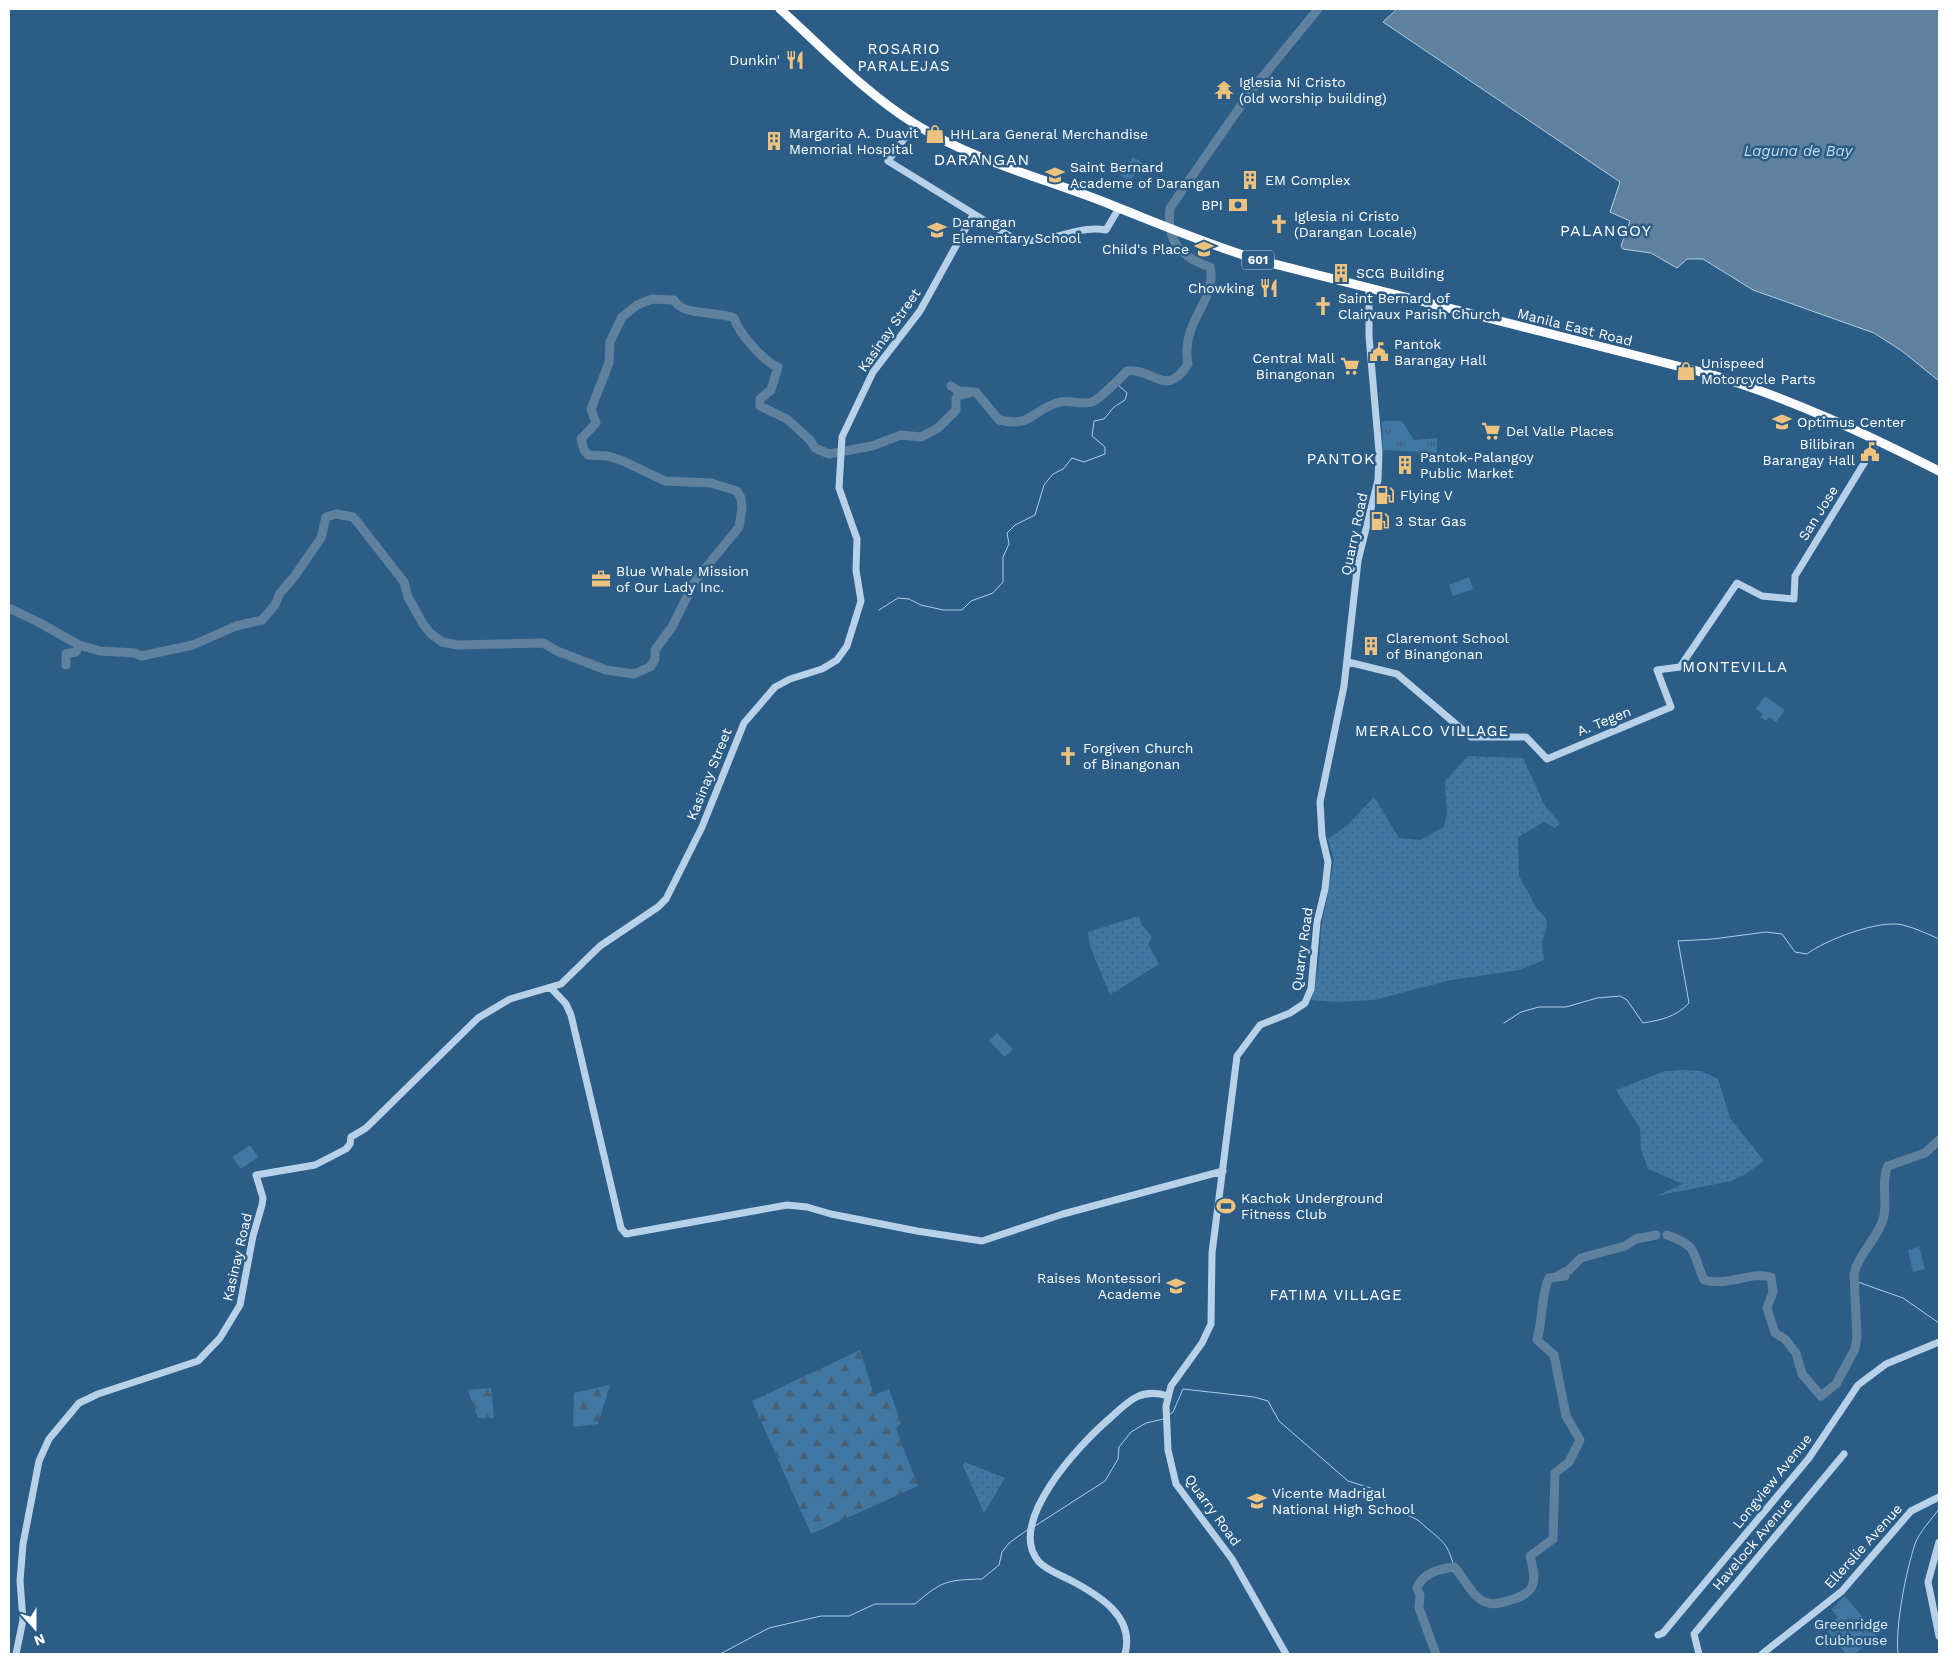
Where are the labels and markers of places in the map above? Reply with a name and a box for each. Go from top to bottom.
restaurant icon: Dunkin' [784,49,806,71]
place label: Dunkin' [729,52,780,68]
place label: Iglesia Ni Cristo (old worship building) [1239,74,1387,106]
temple icon: Iglesia Ni Cristo (old worship building) [1213,79,1235,101]
shop icon: HHLara General Merchandise [924,123,946,145]
place label: Margarito A. Duavit Memorial Hospital [789,125,919,157]
place label: HHLara General Merchandise [950,126,1148,142]
building icon: Margarito A. Duavit Memorial Hospital [763,130,785,152]
place label: Saint Bernard Academe of Darangan [1070,159,1220,191]
school or university icon: Saint Bernard Academe of Darangan [1044,164,1066,186]
building icon: EM Complex [1239,169,1261,191]
place label: EM Complex [1265,172,1350,188]
bank icon: BPI [1227,194,1249,216]
place label: BPI [1201,197,1223,213]
place label: Iglesia ni Cristo (Darangan Locale) [1294,208,1417,240]
church icon: Iglesia ni Cristo (Darangan Locale) [1268,213,1290,235]
place label: Darangan Elementary School [952,214,1082,246]
school or university icon: Darangan Elementary School [926,219,948,241]
school or university icon: Child's Place [1193,238,1215,260]
place label: Child's Place [1102,241,1189,257]
building icon: SCG Building [1330,262,1352,284]
place label: SCG Building [1356,265,1444,281]
restaurant icon: Chowking [1258,277,1280,299]
place label: Chowking [1188,280,1255,296]
place label: Saint Bernard of Clairvaux Parish Church [1338,290,1500,322]
church icon: Saint Bernard of Clairvaux Parish Church [1312,295,1334,317]
place label: Pantok Barangay Hall [1394,336,1487,368]
public building icon: Pantok Barangay Hall [1368,341,1390,363]
place label: Central Mall Binangonan [1253,350,1336,382]
supermarket icon: Central Mall Binangonan [1339,355,1361,377]
place label: Unispeed Motorcycle Parts [1701,355,1816,387]
shop icon: Unispeed Motorcycle Parts [1675,360,1697,382]
school or university icon: Optimus Center [1771,411,1793,433]
place label: Optimus Center [1797,414,1906,430]
supermarket icon: Del Valle Places [1480,420,1502,442]
place label: Del Valle Places [1506,423,1614,439]
place label: Bilibiran Barangay Hall [1763,436,1856,468]
public building icon: Bilibiran Barangay Hall [1859,441,1881,463]
place label: Pantok-Palangoy Public Market [1420,449,1535,481]
building icon: Pantok-Palangoy Public Market [1394,454,1416,476]
fuel station icon: Flying V [1374,484,1396,506]
place label: Flying V [1400,487,1453,503]
fuel station icon: 3 Star Gas [1369,510,1391,532]
place label: 3 Star Gas [1395,513,1466,529]
place label: Blue Whale Mission of Our Lady Inc. [616,563,749,595]
office icon: Blue Whale Mission of Our Lady Inc. [590,568,612,590]
place label: Claremont School of Binangonan [1386,630,1510,662]
building icon: Claremont School of Binangonan [1360,635,1382,657]
place label: Forgiven Church of Binangonan [1083,740,1193,772]
church icon: Forgiven Church of Binangonan [1057,745,1079,767]
place label: Kachok Underground Fitness Club [1241,1190,1383,1222]
sports icon: Kachok Underground Fitness Club [1215,1195,1237,1217]
place label: Raises Montessori Academe [1037,1270,1161,1302]
school or university icon: Raises Montessori Academe [1165,1275,1187,1297]
place label: Vicente Madrigal National High School [1272,1485,1415,1517]
school or university icon: Vicente Madrigal National High School [1246,1490,1268,1512]

